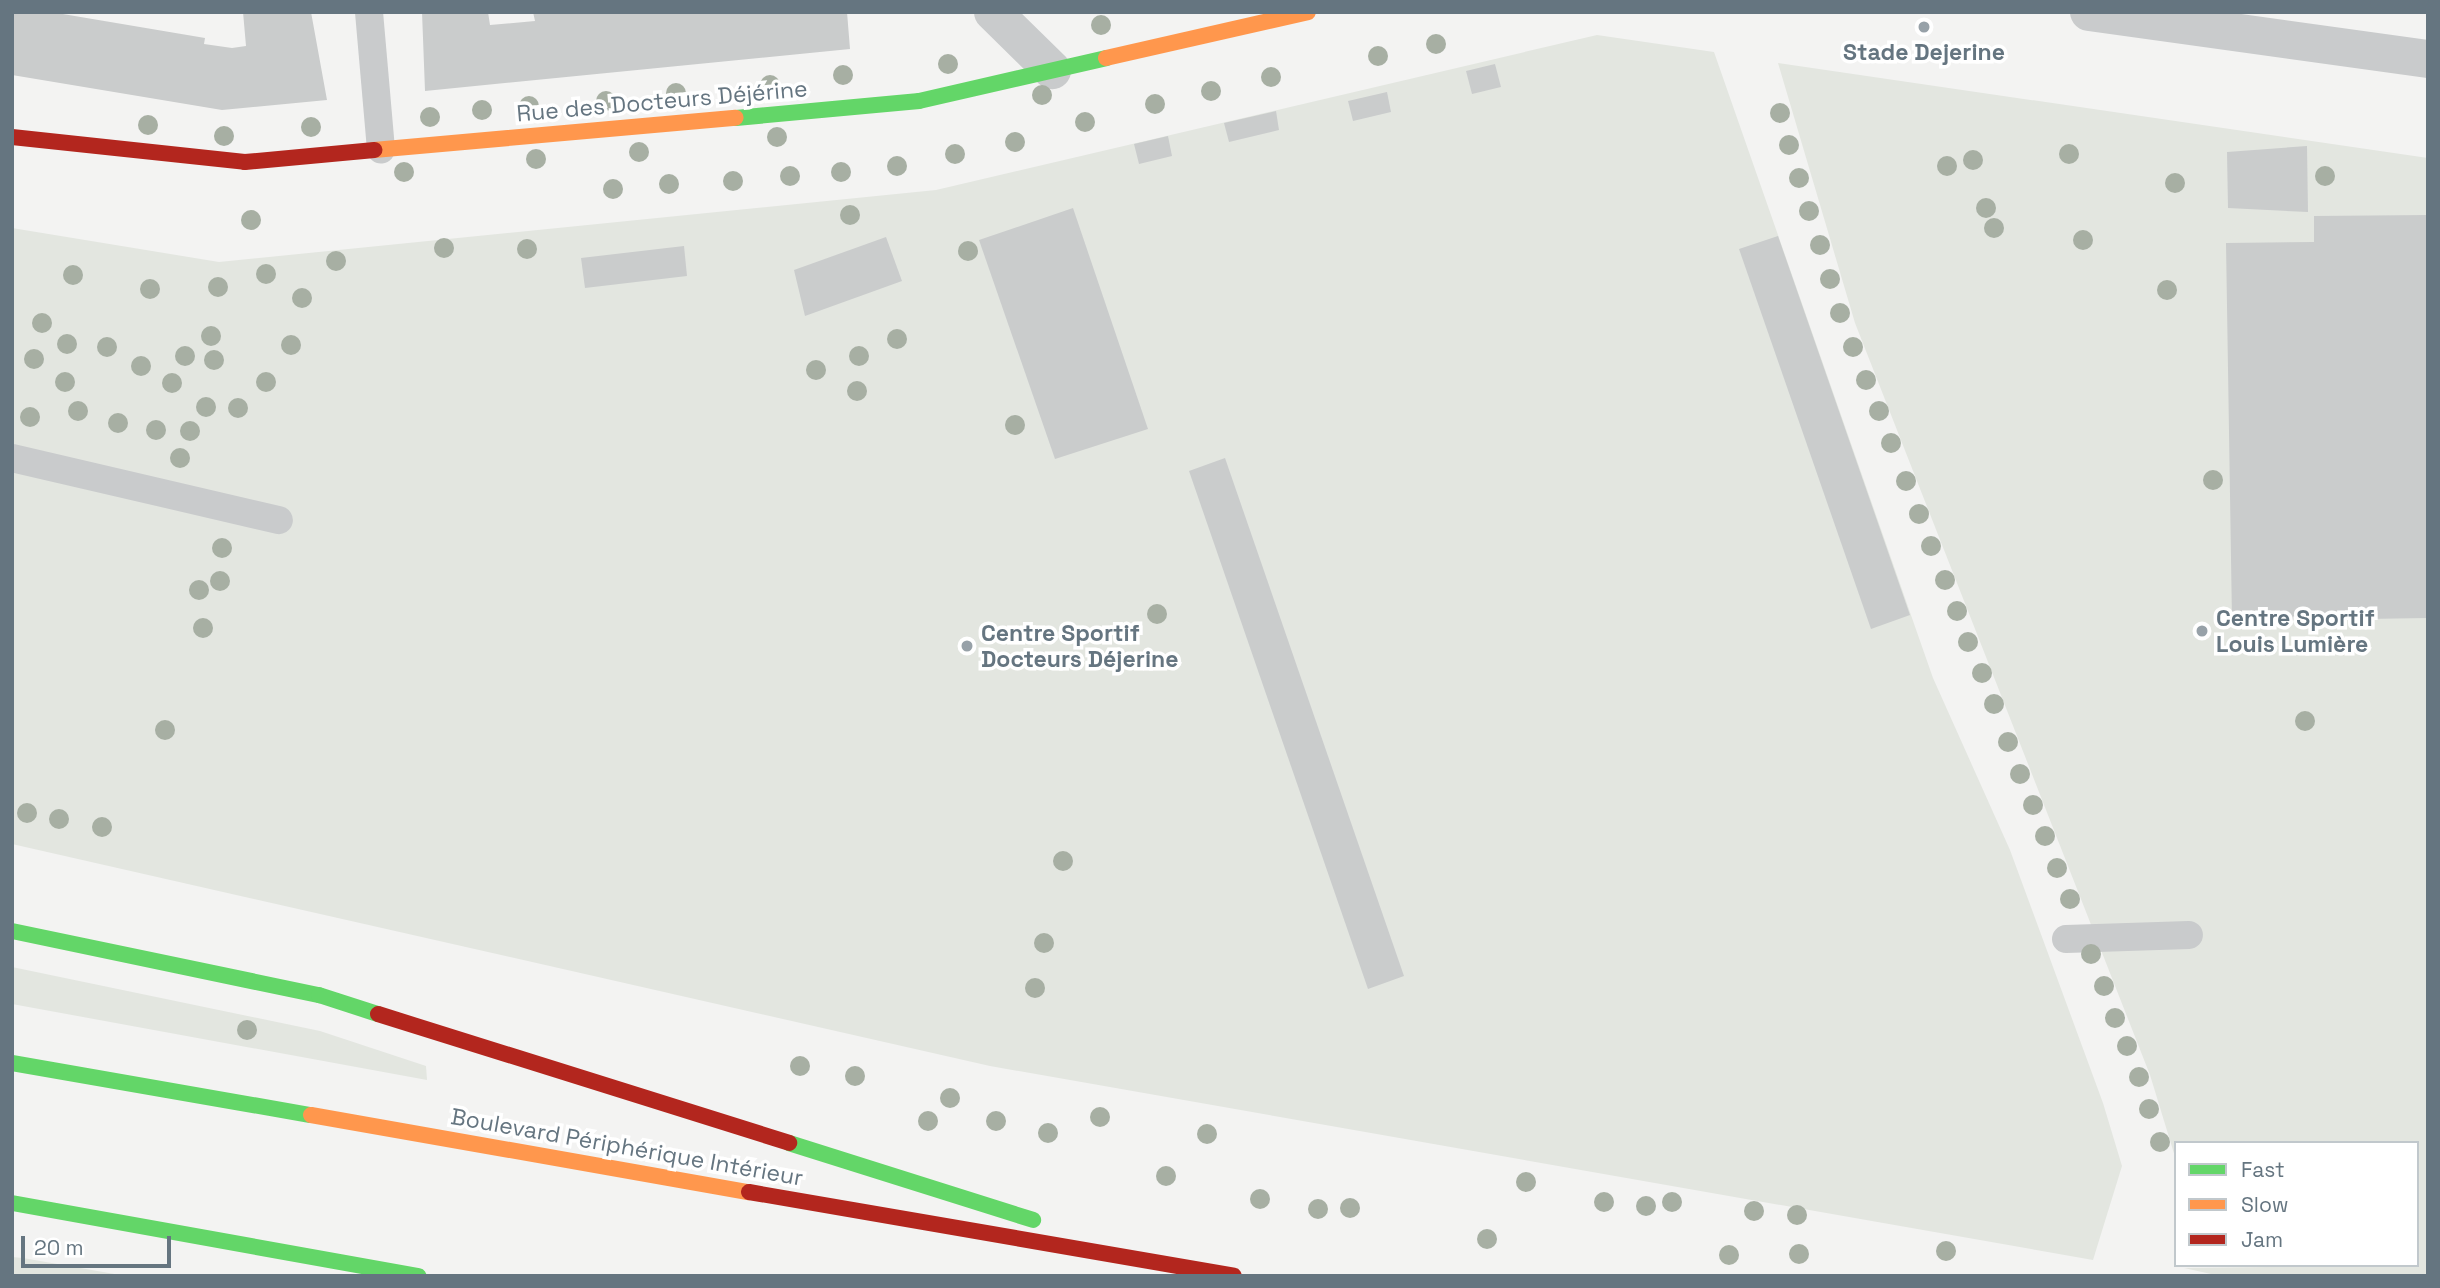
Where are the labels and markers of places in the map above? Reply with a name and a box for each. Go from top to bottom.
marker: Stade Dejerine [1916,19,1932,35]
place label: Stade Dejerine [1843,38,2005,66]
place label: Centre Sportif Louis Lumière [2216,604,2375,658]
place label: Centre Sportif Docteurs Déjerine [981,619,1178,673]
marker: Centre Sportif Louis Lumière [2194,623,2210,639]
marker: Centre Sportif Docteurs Déjerine [959,638,975,654]

